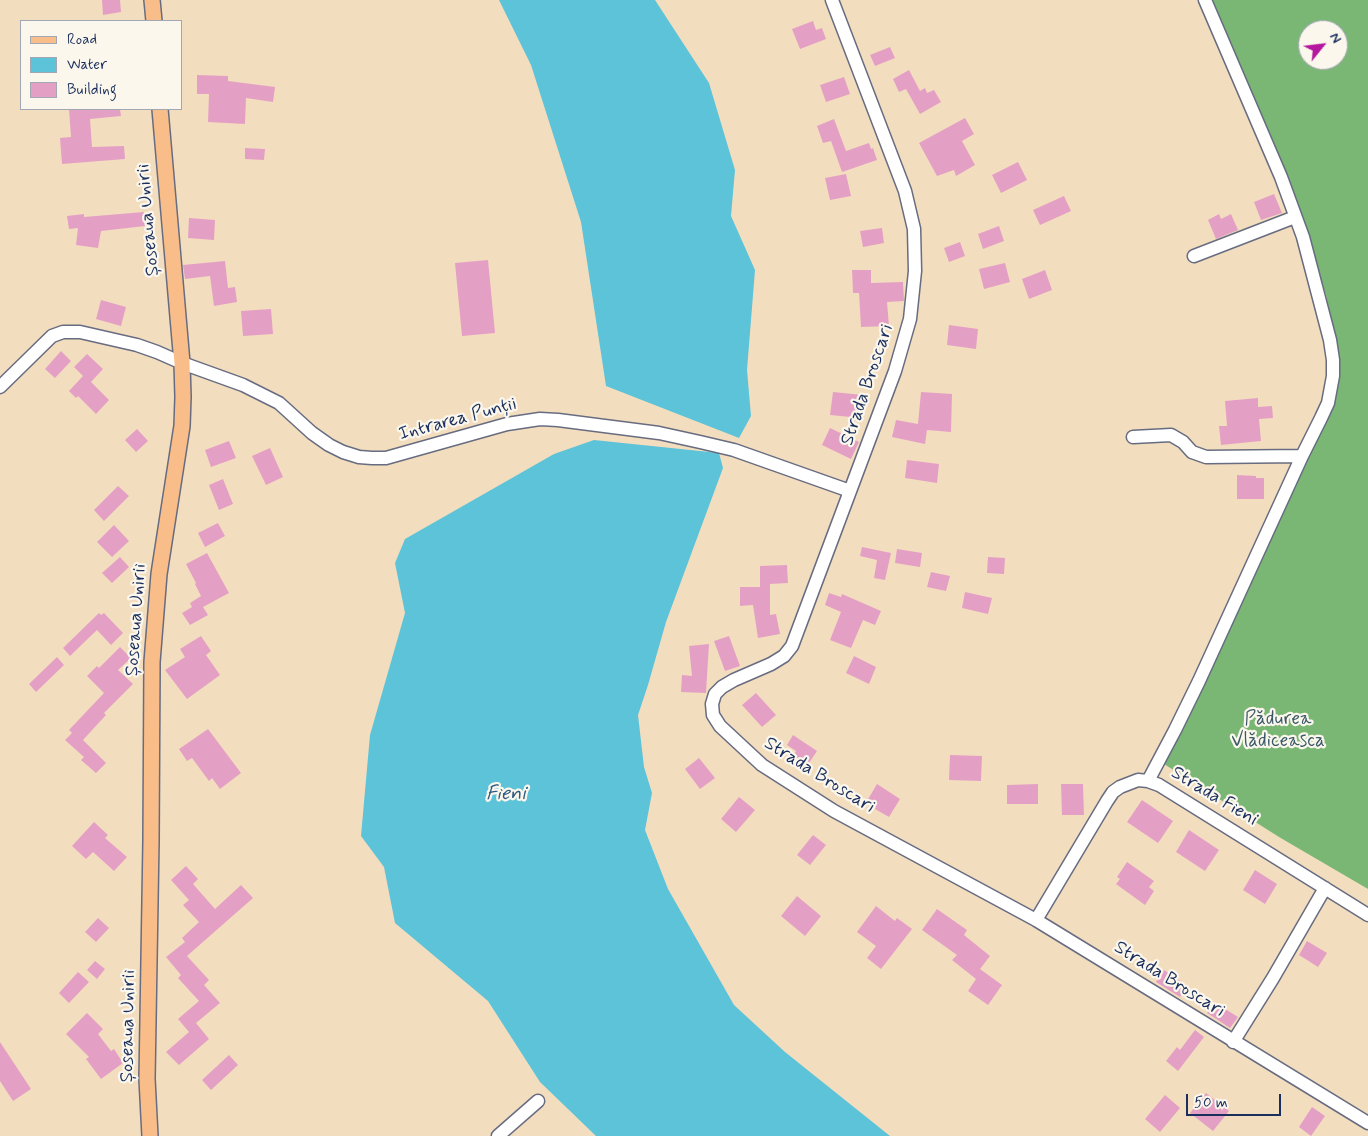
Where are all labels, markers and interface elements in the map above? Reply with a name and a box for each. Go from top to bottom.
legend [20,20,182,110]
north arrow [1298,20,1348,70]
text: Road [67,30,97,50]
text: N [1325,30,1345,47]
text: Water [67,55,107,75]
text: Building [67,80,117,100]
street label: Șoseaua Unirii [133,163,165,277]
street label: Strada Broscari [837,321,899,449]
street label: Intrarea Punții [397,393,519,447]
street label: Șoseaua Unirii [122,563,152,677]
park label: Pădurea Vlădiceasca [1231,709,1325,753]
street label: Strada Broscari [759,733,879,819]
street label: Strada Fieni [1166,762,1262,832]
water label: Fieni [486,783,526,807]
street label: Strada Broscari [1109,937,1229,1023]
street label: Șoseaua Unirii [117,969,141,1083]
scale bar [1188,1084,1283,1116]
text: 50 m [1194,1093,1228,1113]

